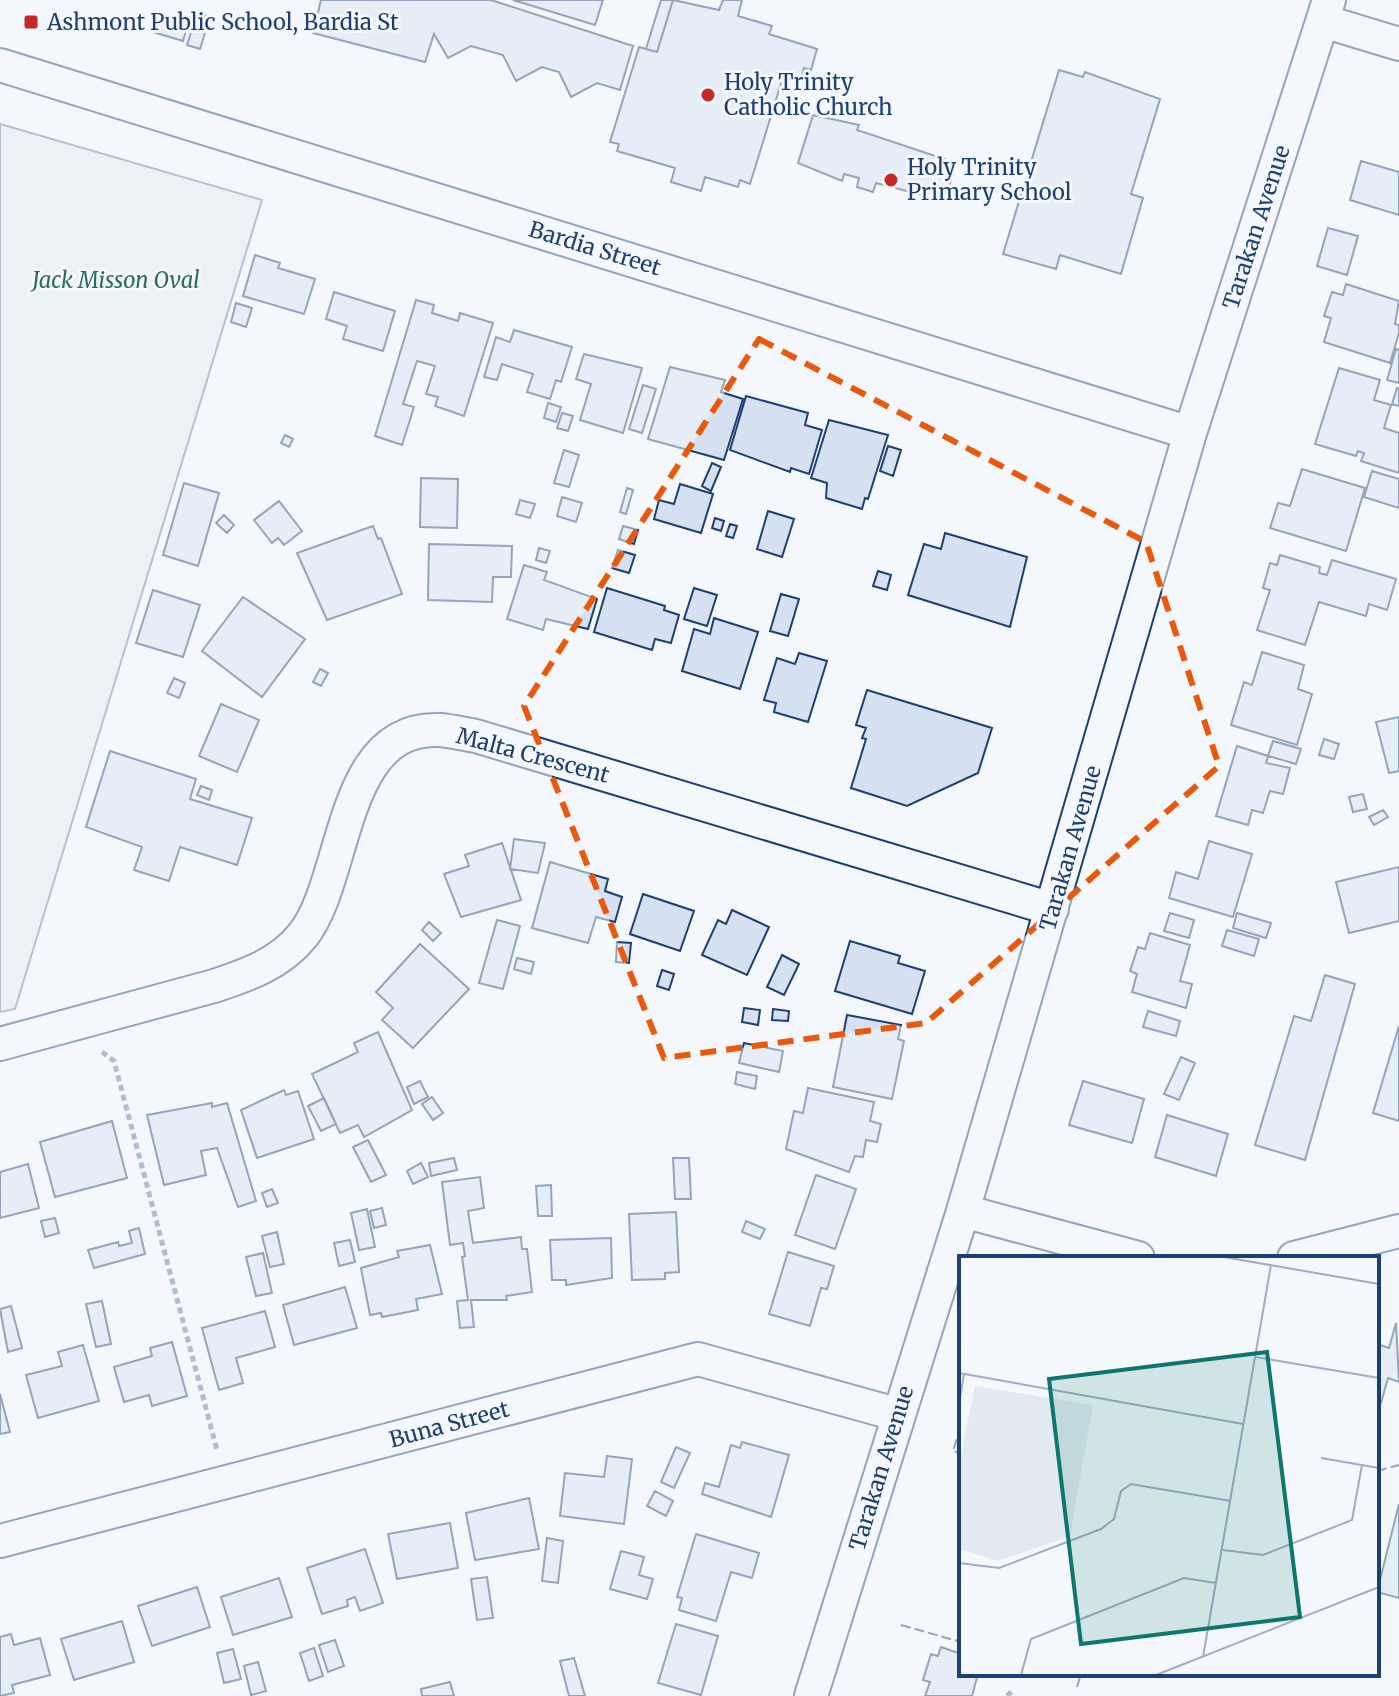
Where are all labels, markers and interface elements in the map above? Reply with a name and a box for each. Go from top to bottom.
place label: Ashmont Public School, Bardia St [46,8,399,36]
marker: Ashmont Public School, Bardia St [22,13,40,31]
place label: Holy Trinity Catholic Church [724,68,893,121]
marker: Holy Trinity Catholic Church [699,86,717,104]
street label: Tarakan Avenue [1216,141,1296,313]
place label: Holy Trinity Primary School [907,153,1072,206]
marker: Holy Trinity Primary School [882,171,900,189]
street label: Bardia Street [526,215,665,281]
park label: Jack Misson Oval [30,266,200,294]
street label: Malta Crescent [453,721,613,789]
street label: Tarakan Avenue [1033,762,1107,934]
inset map [959,1256,1379,1676]
street label: Tarakan Avenue [843,1382,919,1554]
street label: Buna Street [386,1394,512,1453]

